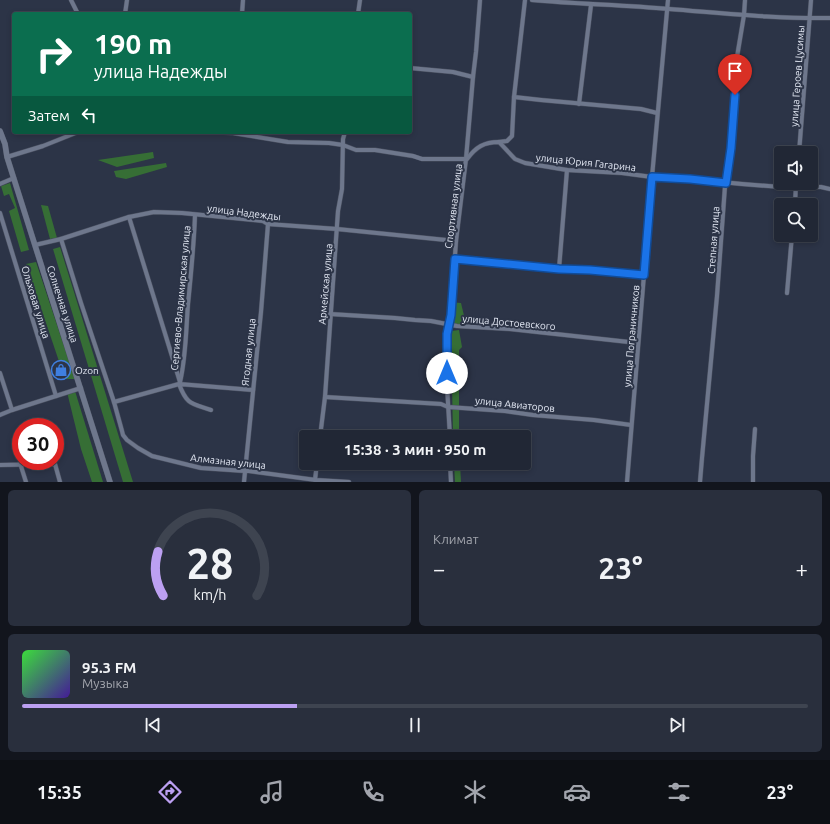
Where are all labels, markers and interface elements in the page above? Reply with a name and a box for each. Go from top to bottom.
street label: улица Героев Цусимы [788,25,807,127]
icon: right [28,28,80,80]
text: 190 m [94,28,172,59]
pin [718,54,752,95]
icon: arrive [724,60,746,82]
text: улица Надежды [94,61,227,81]
icon: left [78,104,100,126]
text: Затем [28,107,70,124]
map controls [774,146,818,242]
button: sound [774,146,818,190]
street label: улица Юрия Гагарина [535,152,636,173]
street label: Спортивная улица [443,163,464,249]
button: search [774,198,818,242]
street label: улица Надежды [206,203,281,222]
street label: Степная улица [706,206,721,274]
street label: Сергиево-Владимирская улица [169,225,192,371]
street label: Армейская улица [316,243,335,325]
street label: Солнечная улица [45,264,80,344]
street label: Ольховая улица [19,265,52,340]
street label: улица Пограничников [622,285,641,388]
street label: улица Достоевского [462,313,556,332]
street label: Ягодная улица [239,318,258,386]
position arrow [426,352,468,394]
shop icon: Ozon [50,359,72,381]
place label: Ozon [75,365,99,376]
street label: улица Авиаторов [474,395,555,414]
speed limit sign: 30 [12,418,64,470]
text: 15:38 · 3 мин · 950 m [344,441,486,458]
street label: Алмазная улица [190,452,266,471]
text: Климат [433,532,478,546]
text: 28 [186,540,233,587]
text: 23° [598,551,643,585]
text: − [433,556,445,581]
text: + [796,556,808,581]
text: km/h [193,587,226,603]
text: 95.3 FM [82,659,136,676]
text: Музыка [82,676,129,690]
icon: previous [142,714,164,736]
icon: pause [404,714,426,736]
icon: next [666,714,688,736]
icon: directions [156,778,184,806]
icon: music [258,778,286,806]
icon: phone [359,778,387,806]
icon: climate [461,778,489,806]
icon: car [563,778,591,806]
icon: filters [665,778,693,806]
text: 15:35 [37,782,82,802]
text: 23° [766,782,793,802]

